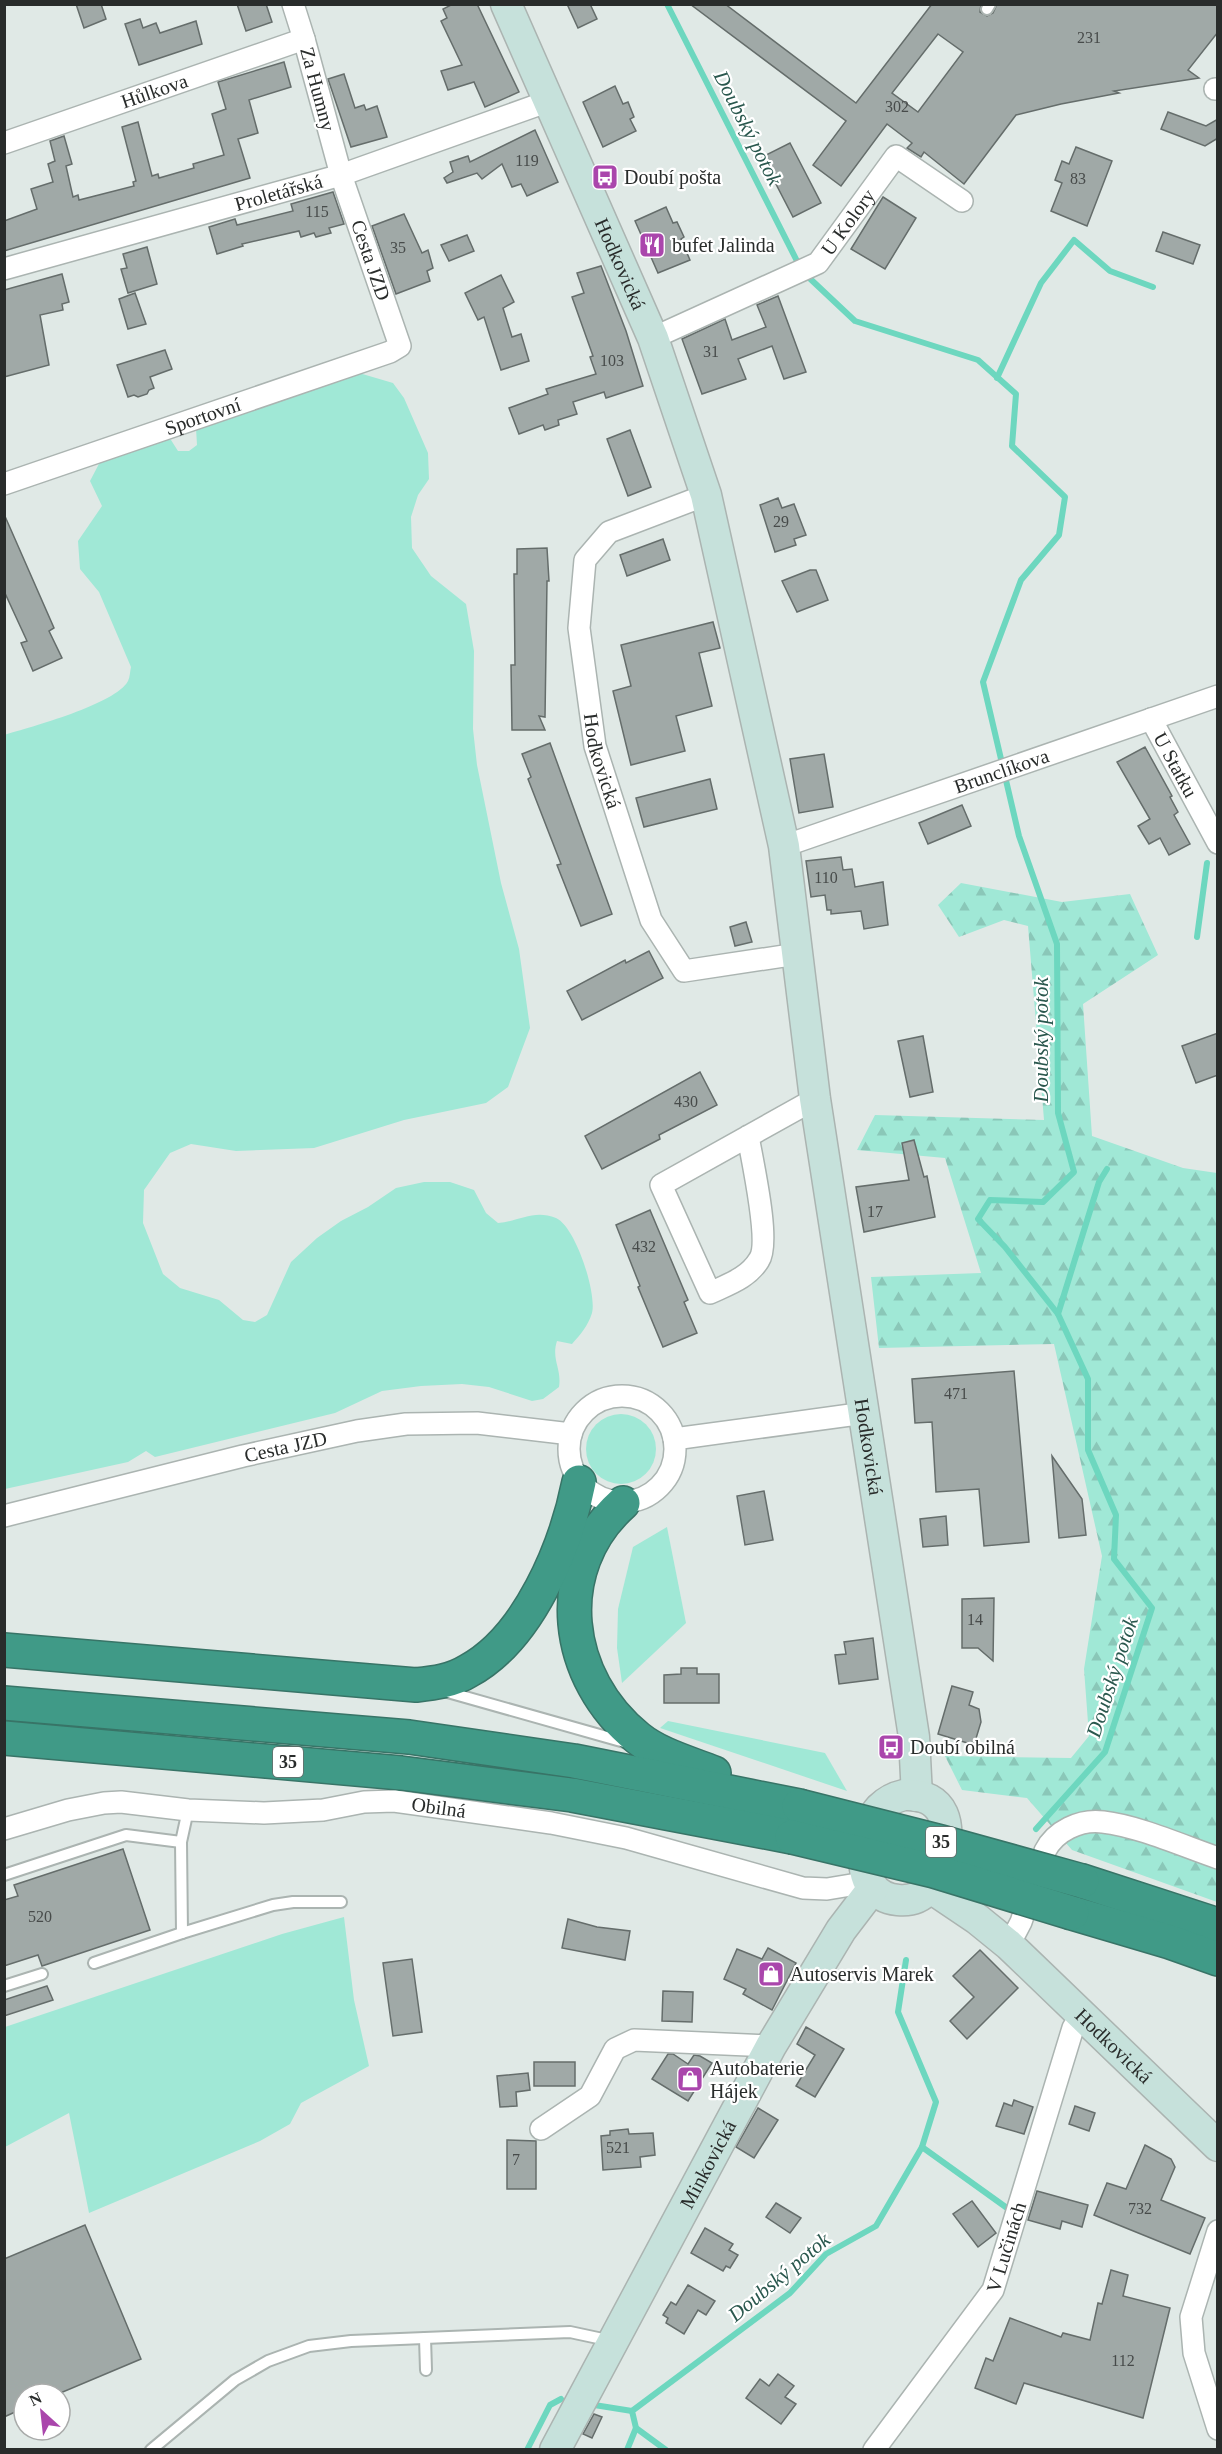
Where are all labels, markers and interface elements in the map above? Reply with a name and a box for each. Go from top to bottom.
house number: 231 [1077,29,1101,46]
street label: Za Humny [295,45,340,134]
water label: Doubský potok [708,66,787,190]
street label: Hůlkova [118,69,190,113]
house number: 302 [885,98,909,115]
house number: 119 [515,152,539,169]
bus stop icon: Doubí pošta [590,162,620,192]
place label: Doubí pošta [624,166,721,189]
street label: Proletářská [232,170,325,215]
house number: 83 [1070,170,1086,187]
street label: U Kolory [817,185,880,259]
house number: 115 [305,203,329,220]
street label: Hodkovická [591,215,650,313]
street label: Cesta JZD [347,217,395,303]
restaurant icon: bufet Jalinda [637,230,667,260]
place label: bufet Jalinda [672,234,775,256]
house number: 35 [390,239,406,256]
house number: 31 [703,343,719,360]
house number: 103 [600,352,624,369]
street label: Sportovní [162,393,244,439]
house number: 29 [773,513,789,530]
street label: Hodkovická [580,712,625,811]
street label: U Statku [1149,728,1202,801]
street label: Brunclíkova [951,744,1052,797]
house number: 110 [814,869,838,886]
water label: Doubský potok [1029,977,1053,1104]
house number: 430 [674,1093,698,1110]
house number: 17 [867,1203,883,1220]
house number: 432 [632,1238,656,1255]
house number: 471 [944,1385,968,1402]
street label: Hodkovická [851,1397,887,1497]
street label: Cesta JZD [242,1427,329,1466]
house number: 14 [967,1611,983,1628]
water label: Doubský potok [1081,1613,1143,1741]
bus stop icon: Doubí obilná [876,1732,906,1762]
place label: Doubí obilná [910,1736,1015,1758]
road number: 35 [273,1747,303,1777]
street label: Obilná [410,1793,467,1822]
road number: 35 [926,1827,956,1857]
house number: 520 [28,1908,52,1925]
shop icon: Autoservis Marek [756,1959,786,1989]
place label: Autoservis Marek [790,1963,934,1985]
street label: Hodkovická [1071,2004,1157,2088]
place label: Autobaterie Hájek [710,2057,805,2103]
shop icon: Autobaterie Hájek [675,2064,705,2094]
street label: Minkovická [675,2116,740,2212]
house number: 521 [606,2139,630,2156]
house number: 7 [512,2151,520,2168]
street label: V Lučinách [982,2199,1030,2295]
house number: 732 [1128,2200,1152,2217]
water label: Doubský potok [722,2227,835,2327]
house number: 112 [1111,2352,1135,2369]
north arrow [12,2382,72,2442]
text: N [26,2389,45,2409]

